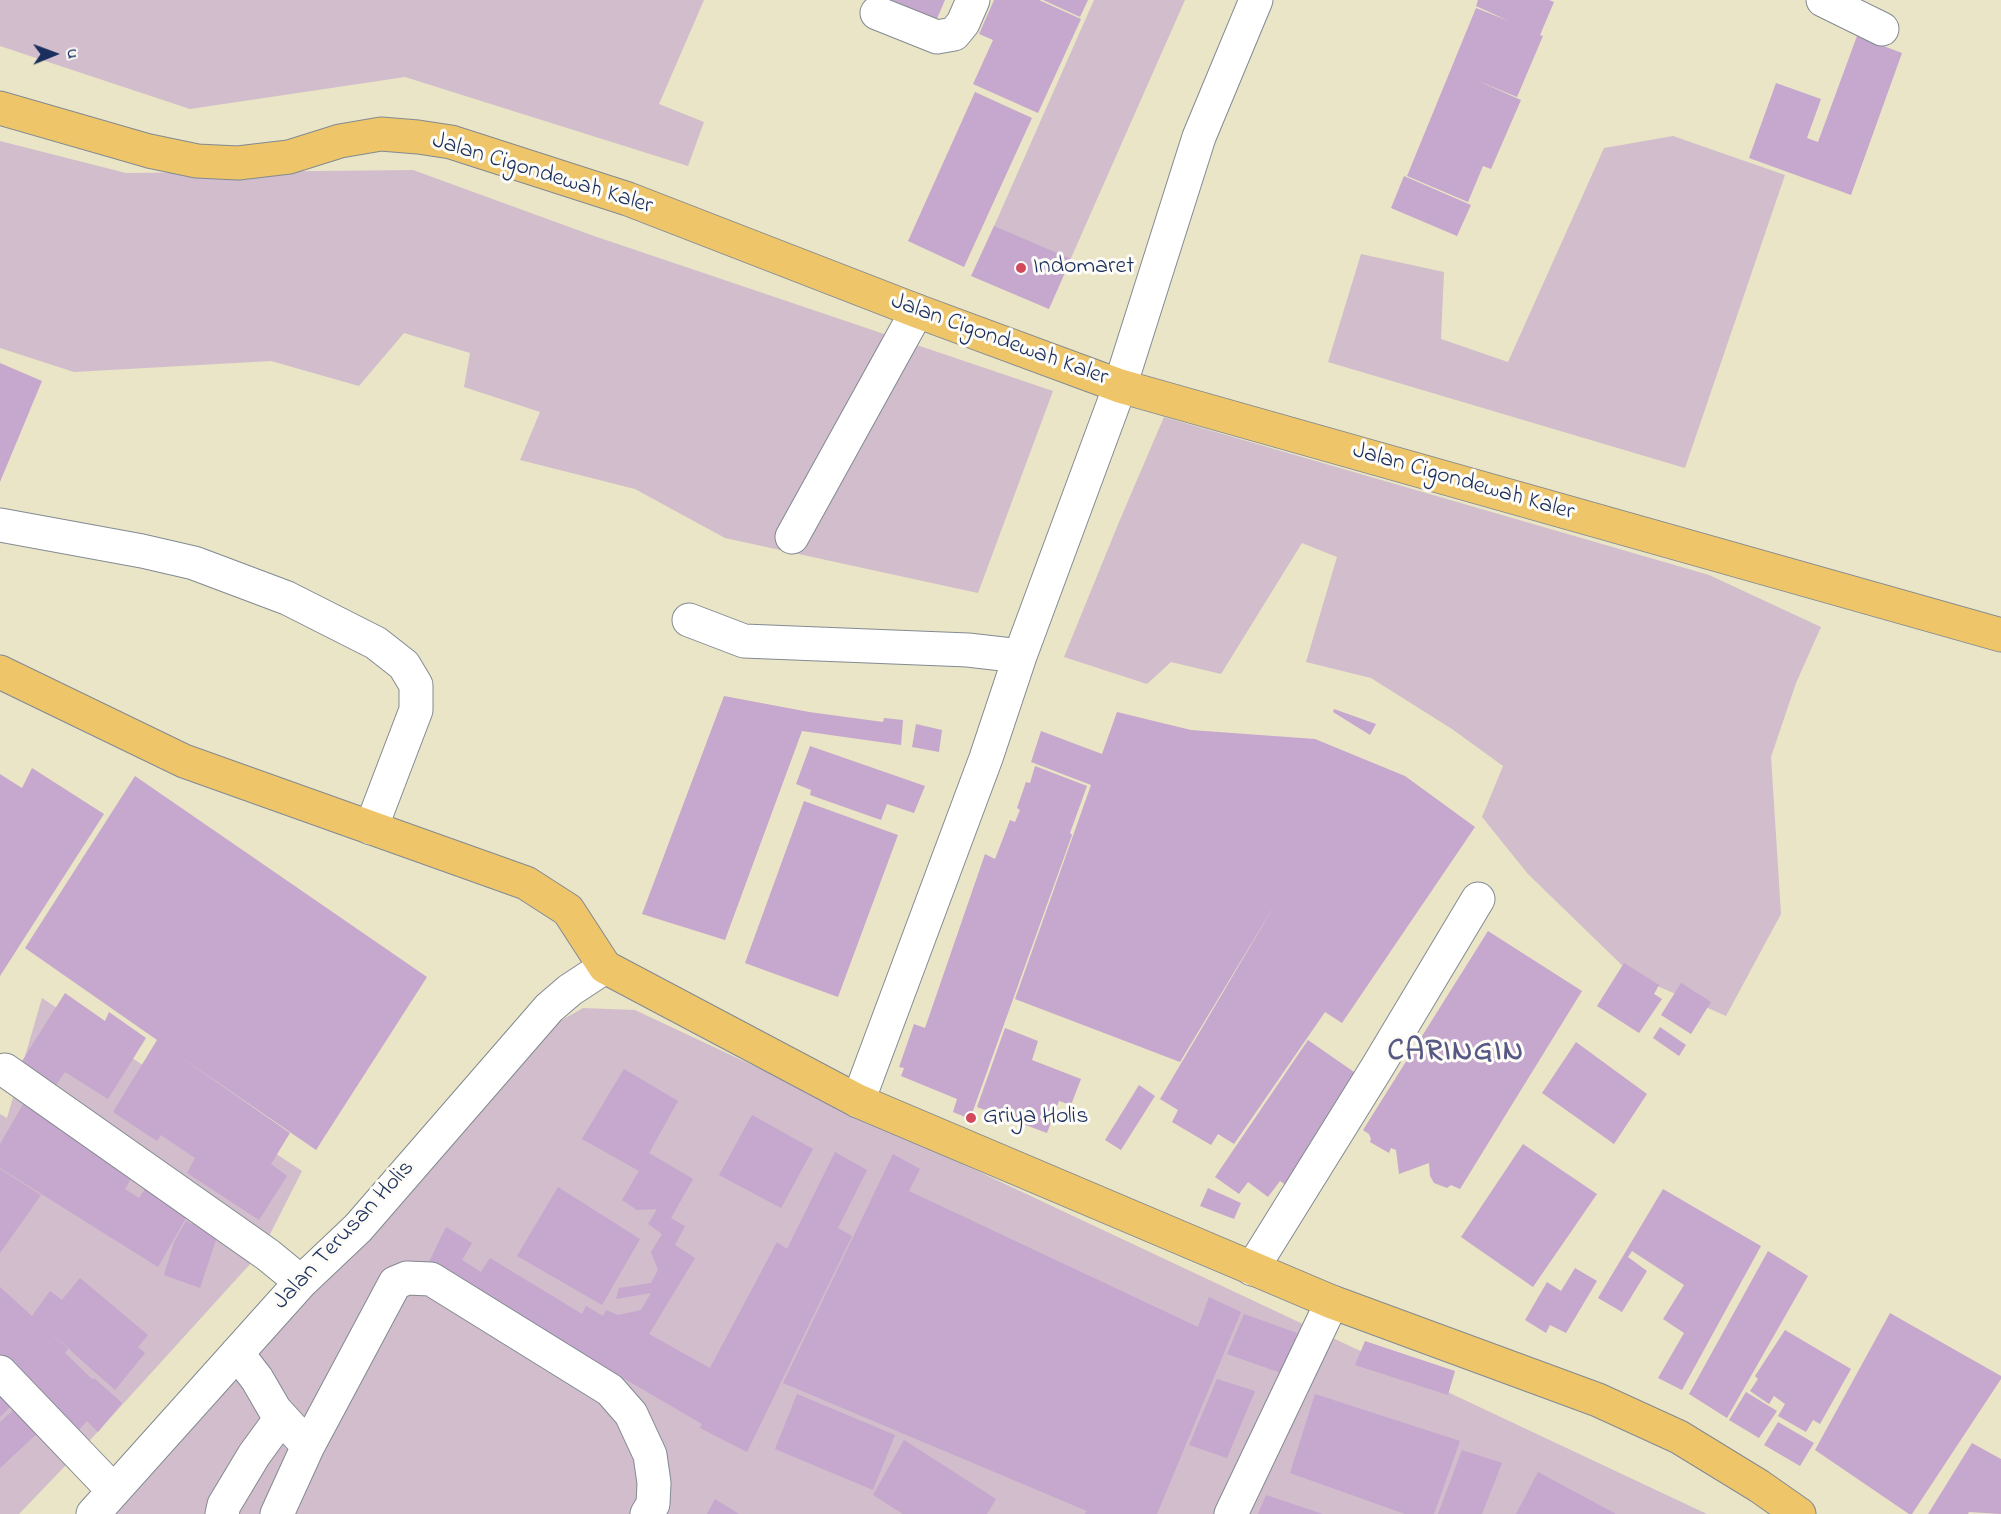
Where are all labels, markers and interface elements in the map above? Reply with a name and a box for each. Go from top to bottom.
north arrow [24,24,84,84]
text: U [60,48,84,59]
street label: Jalan Cigondewah Kaler [428,128,656,222]
place label: Indomaret [1033,254,1134,282]
marker: Indomaret [1014,261,1028,275]
street label: Jalan Cigondewah Kaler [886,288,1112,394]
street label: Jalan Cigondewah Kaler [1349,438,1577,528]
district label: CARINGIN [1388,1036,1524,1072]
place label: Griya Holis [983,1104,1088,1132]
marker: Griya Holis [964,1111,978,1125]
street label: Jalan Terusan Holis [268,1155,422,1317]

